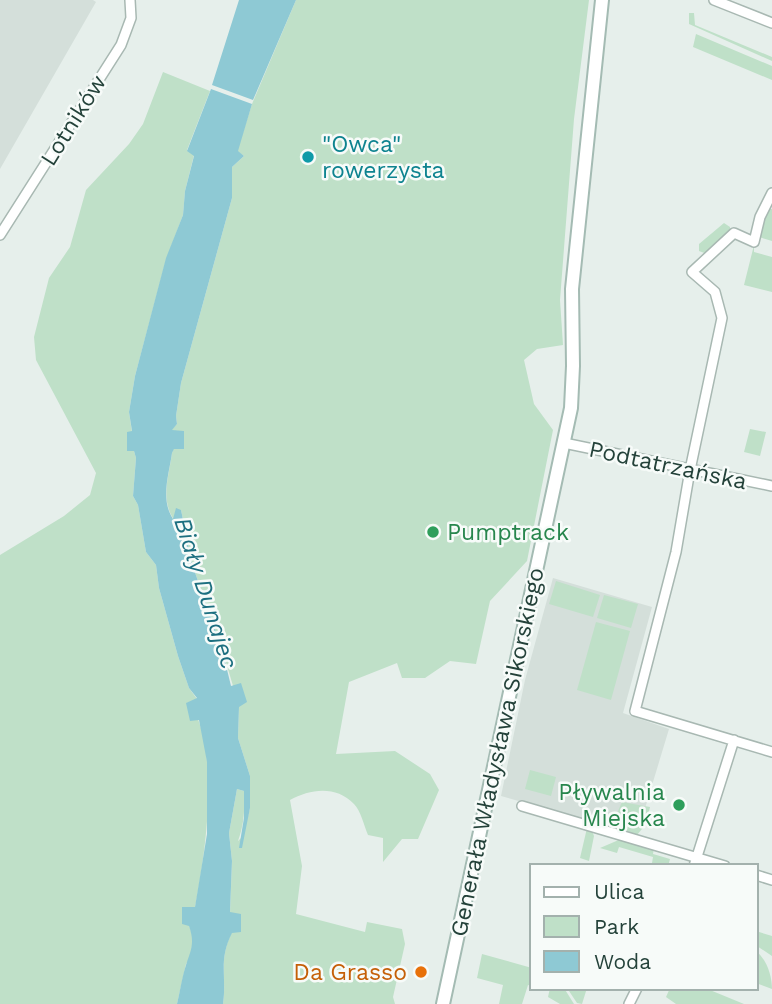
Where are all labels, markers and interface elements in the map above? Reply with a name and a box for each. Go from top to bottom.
street label: Lotników [35,70,112,171]
place label: "Owca" rowerzysta [322,131,445,184]
marker: "Owca" rowerzysta [300,149,316,165]
street label: Podtatrzańska [586,436,749,495]
water label: Biały Dunajec [168,514,244,672]
place label: Pumptrack [447,519,569,546]
marker: Pumptrack [425,524,441,540]
street label: Generała Władysława Sikorskiego [445,565,550,939]
place label: Pływalnia Miejska [558,779,665,832]
marker: Pływalnia Miejska [671,797,687,813]
legend [530,864,758,990]
text: Ulica [594,879,645,904]
text: Park [594,914,639,939]
text: Woda [594,949,651,974]
place label: Da Grasso [293,959,407,986]
marker: Da Grasso [413,964,429,980]

